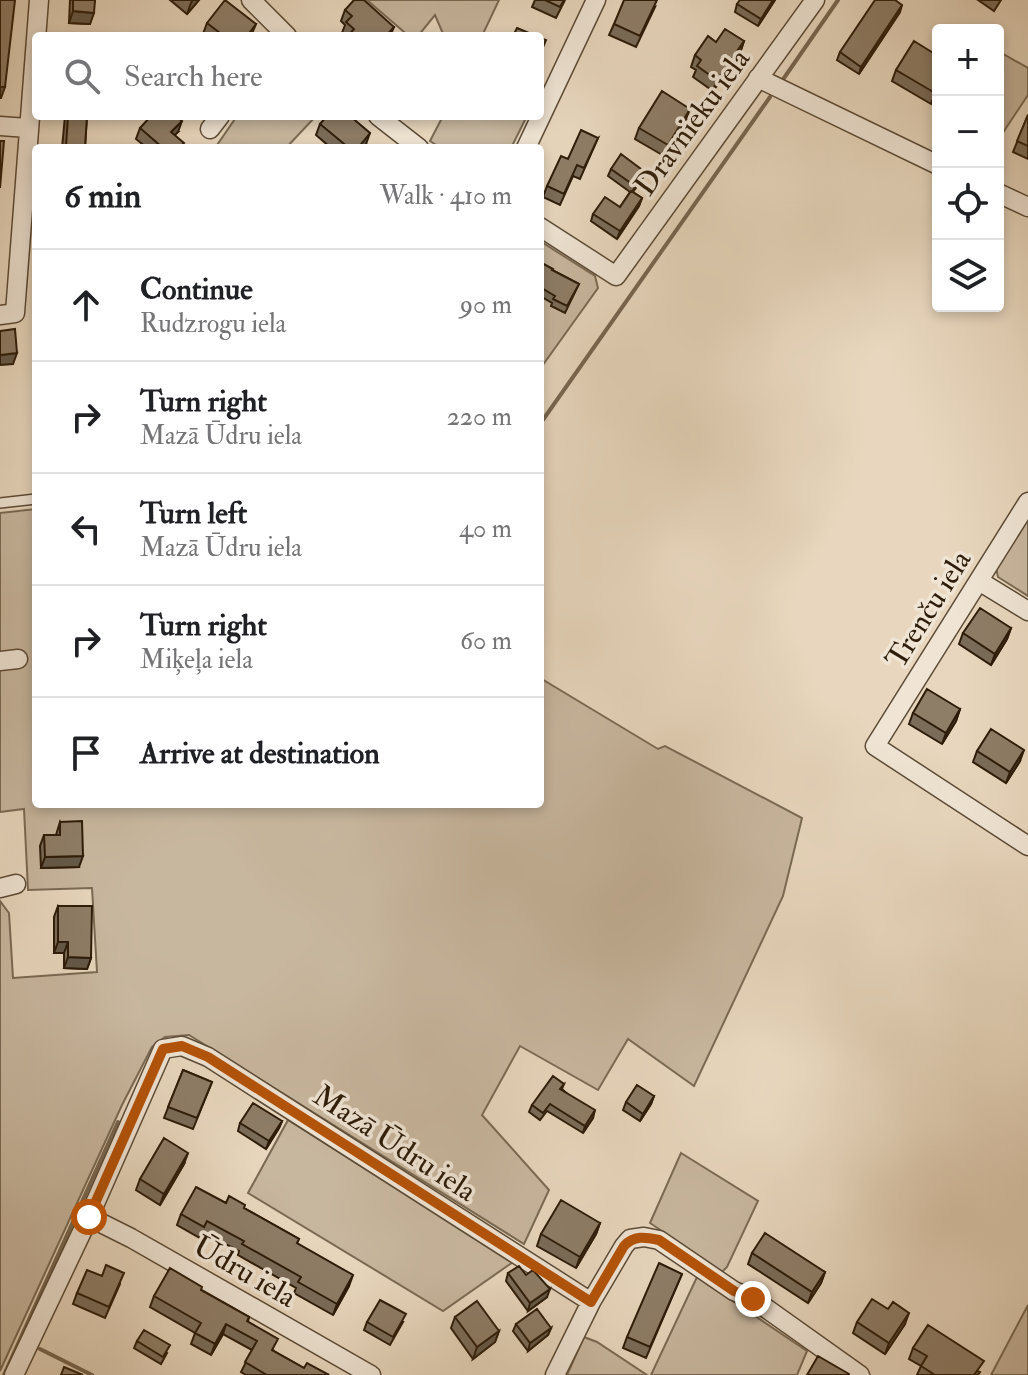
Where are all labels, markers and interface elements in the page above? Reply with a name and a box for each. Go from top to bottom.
map controls [932,24,1004,312]
button: + [932,24,1004,96]
search box [32,32,544,120]
street label: Dravnieku iela [627,41,759,203]
icon: search [60,54,104,98]
text: Search here [124,58,263,95]
button: − [932,96,1004,168]
button: locate [932,168,1004,240]
text: 6 min [64,175,141,218]
text: Walk · 410 m [380,180,512,212]
button: layers [932,240,1004,312]
text: Continue [140,271,253,308]
icon: ahead [64,283,108,327]
text: 90 m [460,289,512,321]
text: Rudzrogu iela [140,308,286,340]
text: Turn right [140,383,267,420]
icon: right [64,395,108,439]
text: 220 m [447,401,512,433]
text: Mazā Ūdru iela [140,420,302,452]
text: Turn left [140,495,247,532]
icon: left [64,507,108,551]
text: 40 m [459,513,512,545]
text: Mazā Ūdru iela [140,532,302,564]
street label: Trenču iela [878,543,980,675]
text: Turn right [140,607,267,644]
icon: right [64,619,108,663]
text: 60 m [460,625,512,657]
text: Miķeļa iela [140,644,253,676]
icon: arrive [64,731,108,775]
text: Arrive at destination [140,735,380,772]
street label: Mazā Ūdru iela [306,1077,484,1210]
route start [71,1199,107,1235]
street label: Ūdru iela [187,1227,303,1316]
route end [735,1281,771,1317]

